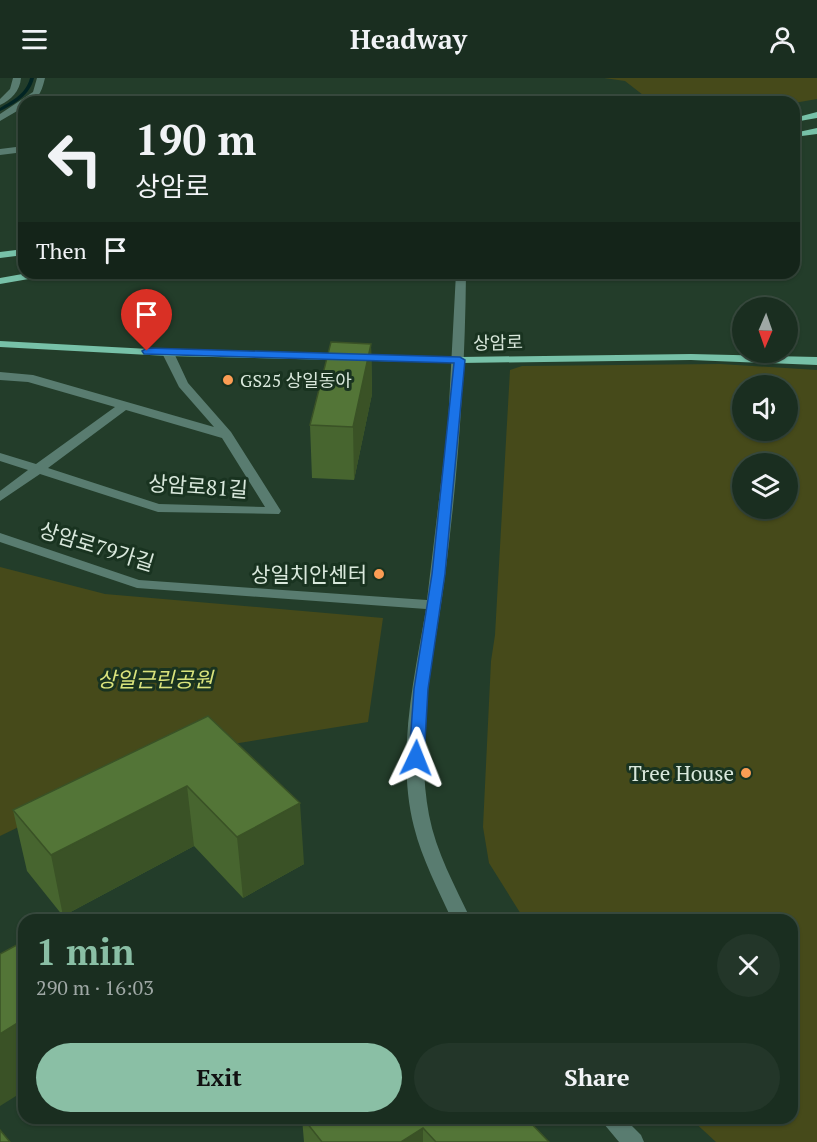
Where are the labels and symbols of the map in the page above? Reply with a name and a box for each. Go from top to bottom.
pin [121,289,172,351]
north arrow [732,297,798,363]
street label: 상암로 [473,330,523,354]
place label: GS25 상일동아 [240,368,352,392]
marker: GS25 상일동아 [221,373,235,387]
street label: 상암로81길 [147,469,249,503]
street label: 상암로79가길 [36,515,158,577]
place label: 상일치안센터 [251,560,367,588]
marker: 상일치안센터 [372,567,386,581]
park label: 상일근린공원 [97,665,215,693]
position arrow [384,726,448,790]
place label: Tree House [629,759,734,787]
marker: Tree House [739,766,753,780]

